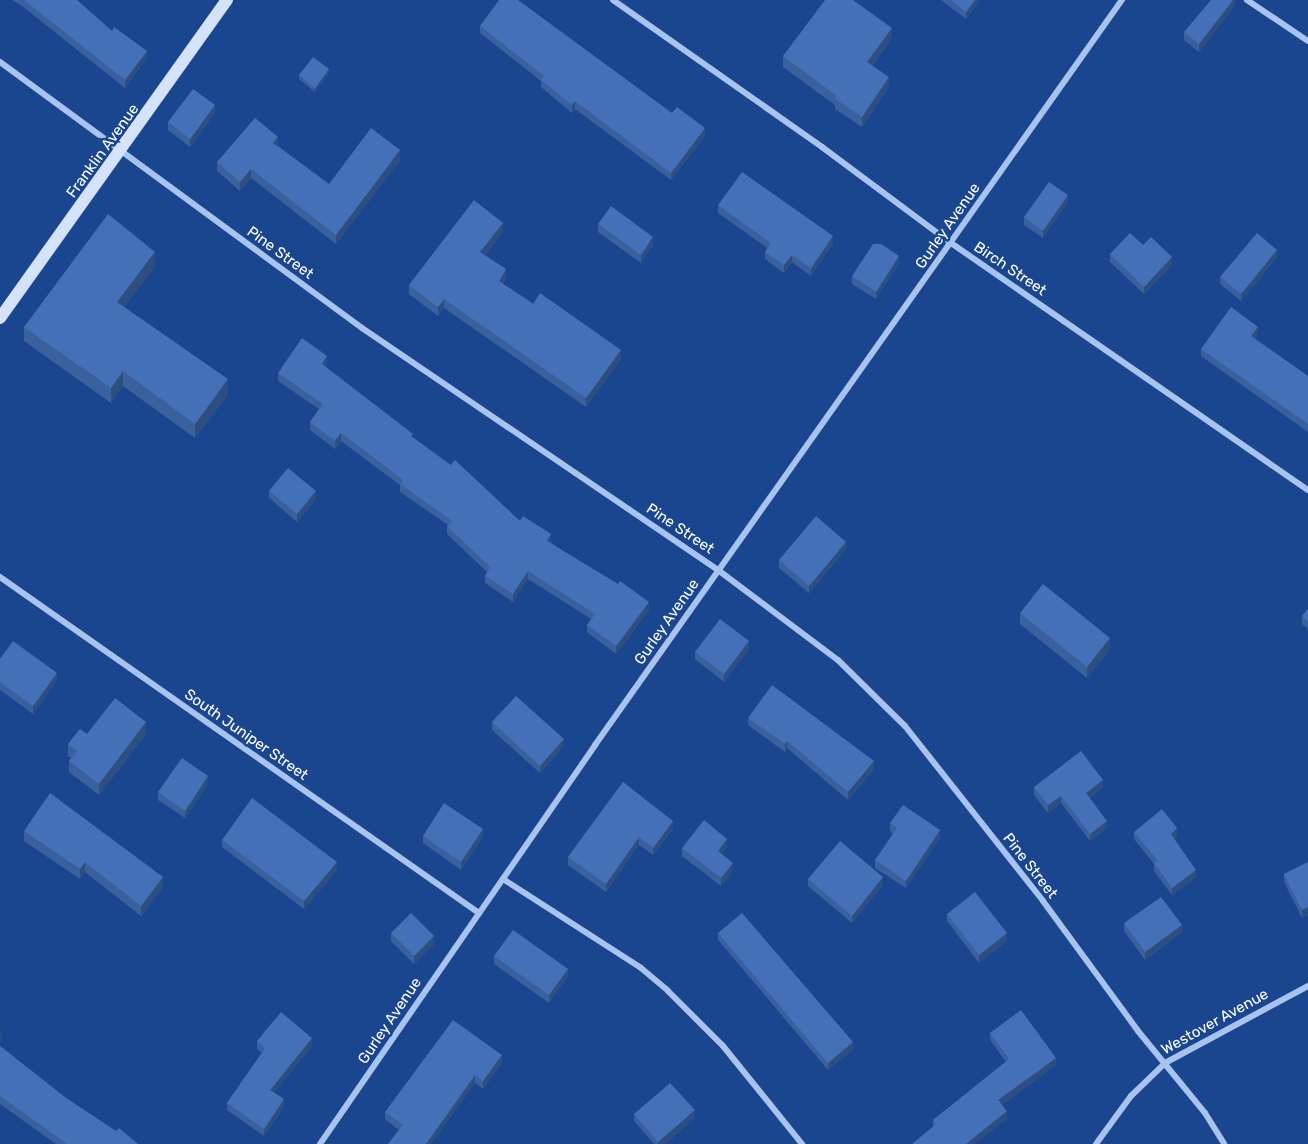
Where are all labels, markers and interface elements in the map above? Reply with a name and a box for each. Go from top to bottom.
street label: Franklin Avenue [63,100,143,202]
street label: Gurley Avenue [912,179,984,273]
street label: Pine Street [243,223,317,283]
street label: Birch Street [970,238,1050,300]
street label: Pine Street [643,500,717,558]
street label: Gurley Avenue [631,575,703,669]
street label: South Juniper Street [181,685,311,785]
street label: Pine Street [999,830,1061,902]
street label: Gurley Avenue [354,974,426,1068]
street label: Westover Avenue [1158,985,1272,1059]

